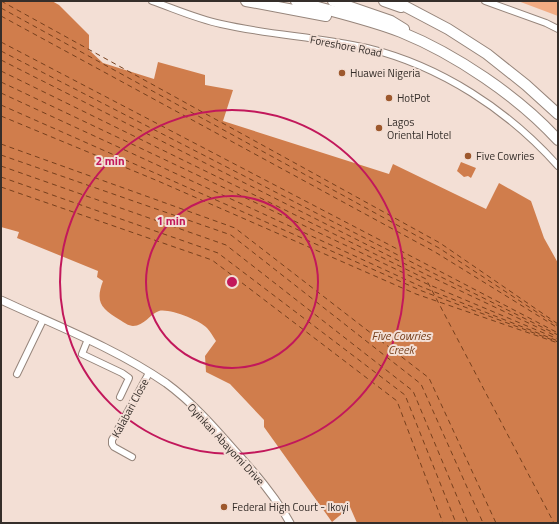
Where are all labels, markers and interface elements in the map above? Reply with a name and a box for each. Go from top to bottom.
street label: Foreshore Road [309,31,384,61]
place label: Huawei Nigeria [350,65,421,81]
marker: Huawei Nigeria [337,68,347,78]
place label: HotPot [397,90,430,106]
marker: HotPot [384,93,394,103]
place label: Lagos Oriental Hotel [387,114,451,143]
marker: Lagos Oriental Hotel [374,123,384,133]
place label: Five Cowries [476,148,534,164]
text: 2 min [95,151,125,170]
marker: Five Cowries [463,151,473,161]
text: 1 min [156,211,186,230]
centre of rings [225,275,239,289]
water label: Five Cowries Creek [371,326,431,359]
street label: Kalabari Close [108,375,152,440]
street label: Oyinkan Abayomi Drive [184,399,269,489]
place label: Federal High Court - Ikoyi [232,499,349,515]
marker: Federal High Court - Ikoyi [219,502,229,512]

